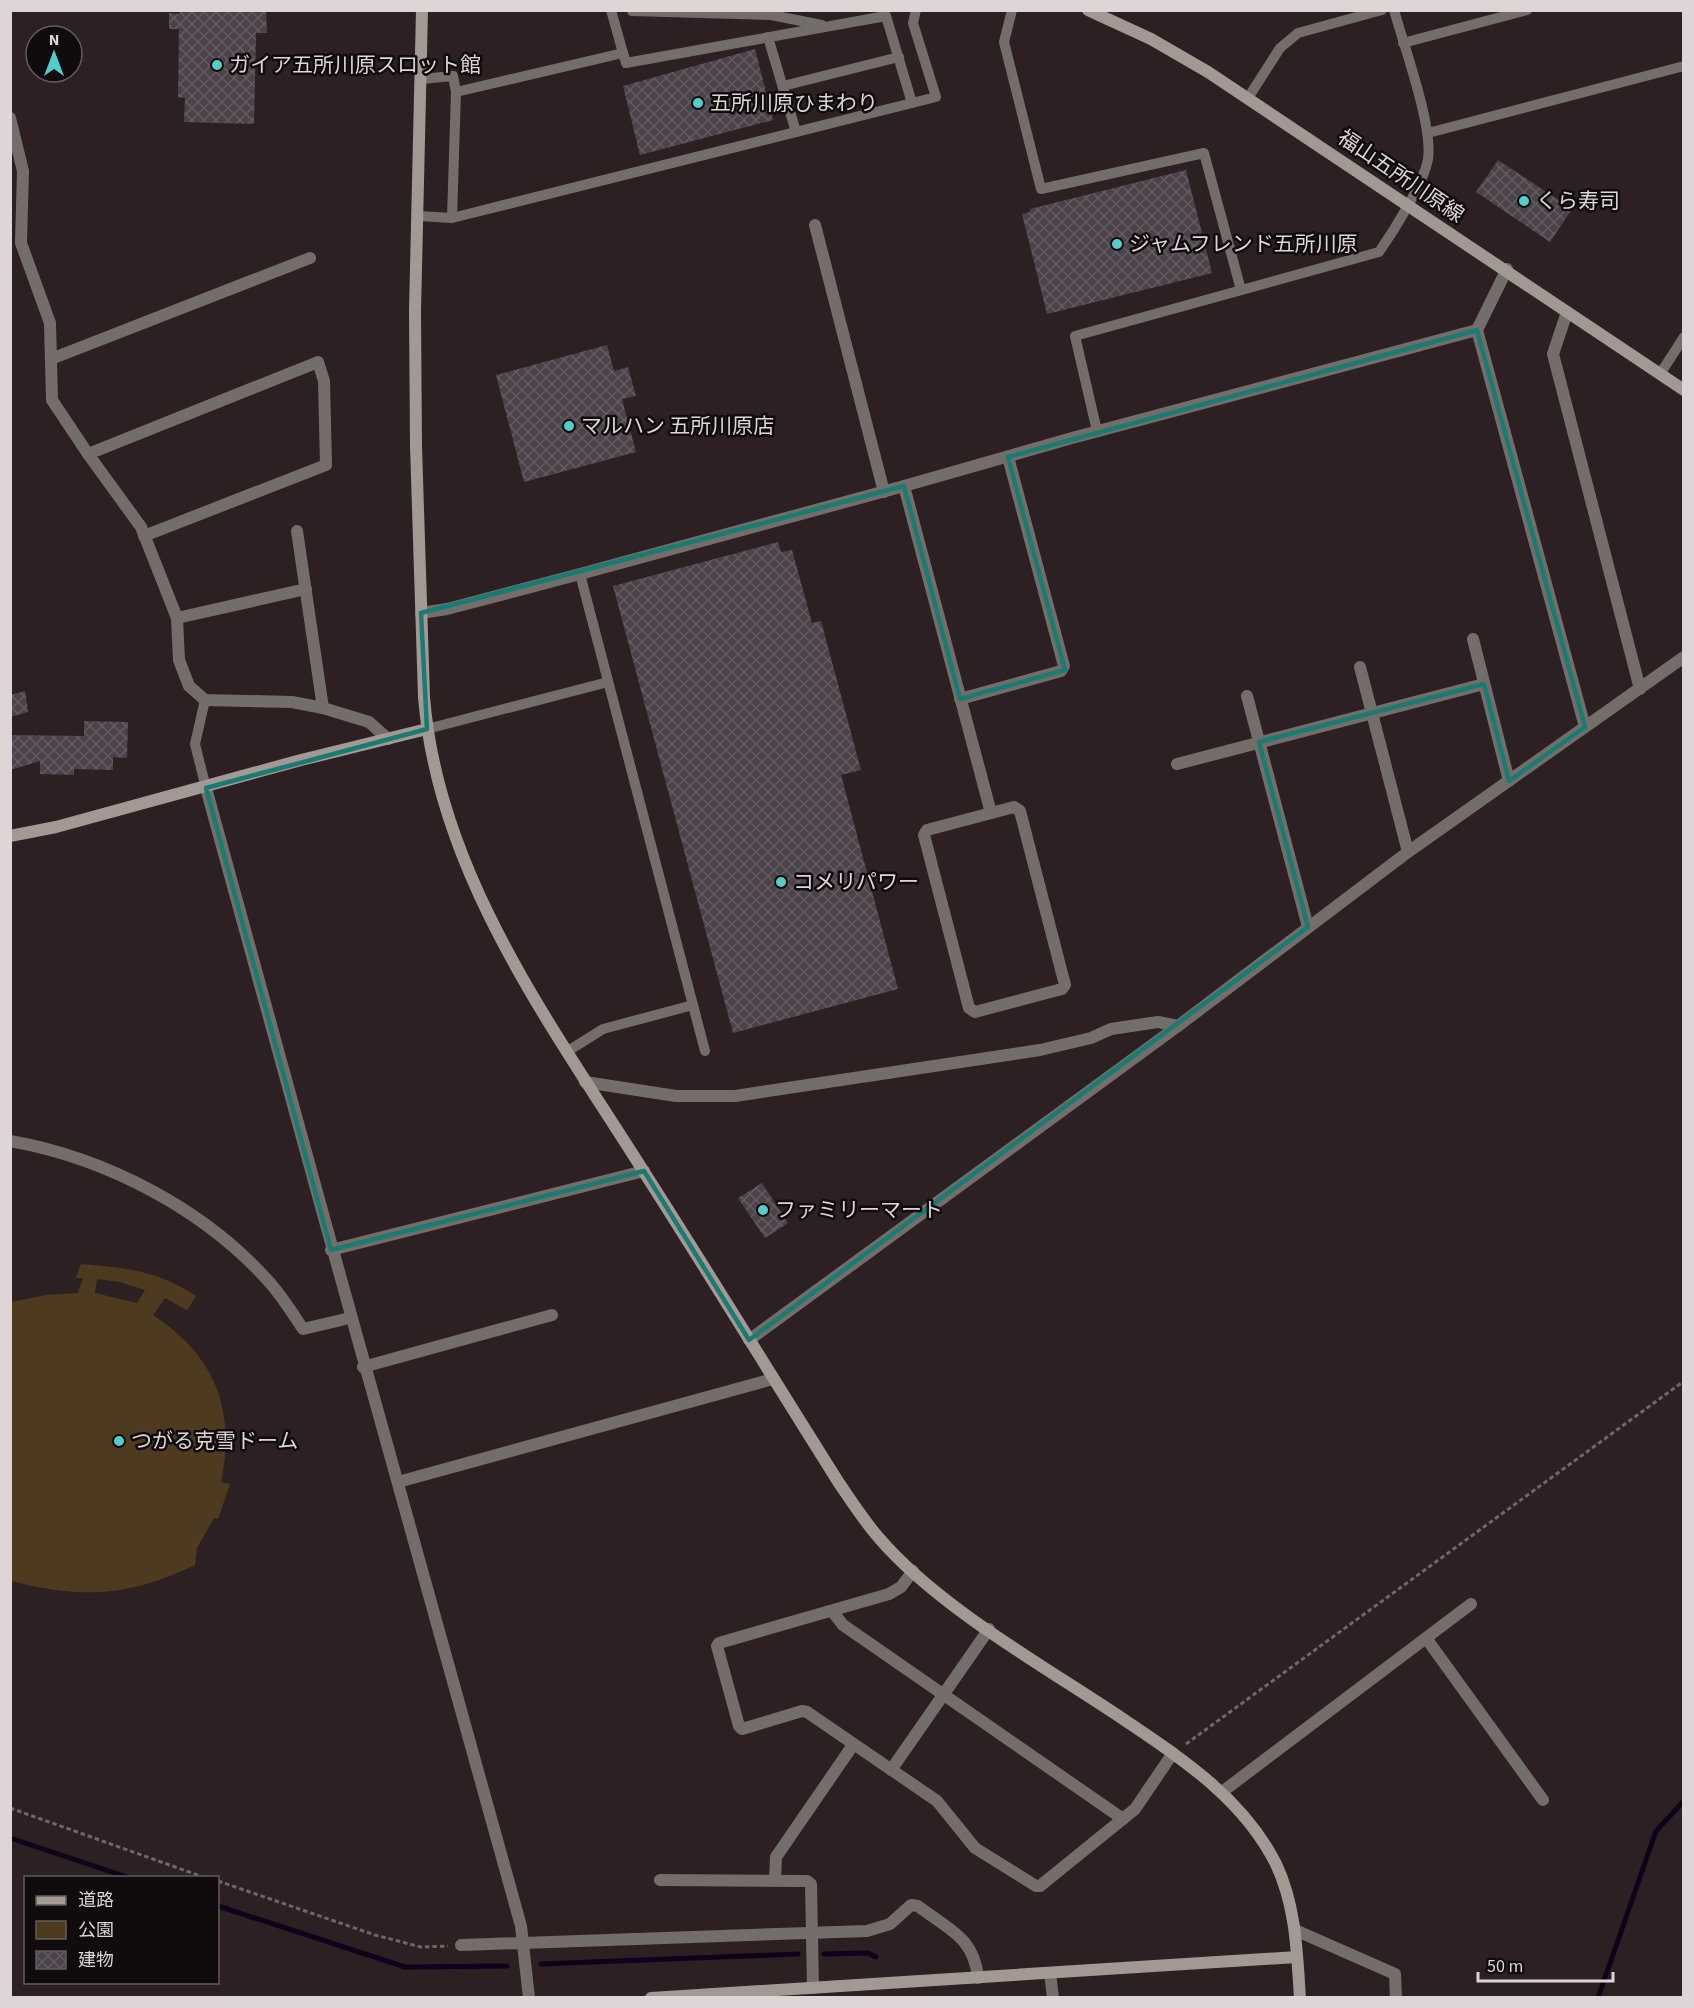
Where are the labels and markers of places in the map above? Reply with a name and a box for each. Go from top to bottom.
place label: ガイア五所川原スロット館 [229,50,481,80]
marker: ガイア五所川原スロット館 [210,58,224,72]
place label: 五所川原ひまわり [710,88,878,118]
marker: 五所川原ひまわり [691,96,705,110]
place label: くら寿司 [1536,186,1620,216]
marker: くら寿司 [1517,194,1531,208]
place label: ジャムフレンド五所川原 [1129,229,1358,259]
marker: ジャムフレンド五所川原 [1110,237,1124,251]
place label: マルハン 五所川原店 [581,411,774,441]
marker: マルハン 五所川原店 [562,419,576,433]
place label: コメリパワー [793,867,919,897]
marker: コメリパワー [774,875,788,889]
place label: ファミリーマート [775,1195,943,1225]
marker: ファミリーマート [756,1203,770,1217]
place label: つがる克雪ドーム [131,1426,298,1456]
marker: つがる克雪ドーム [112,1434,126,1448]

